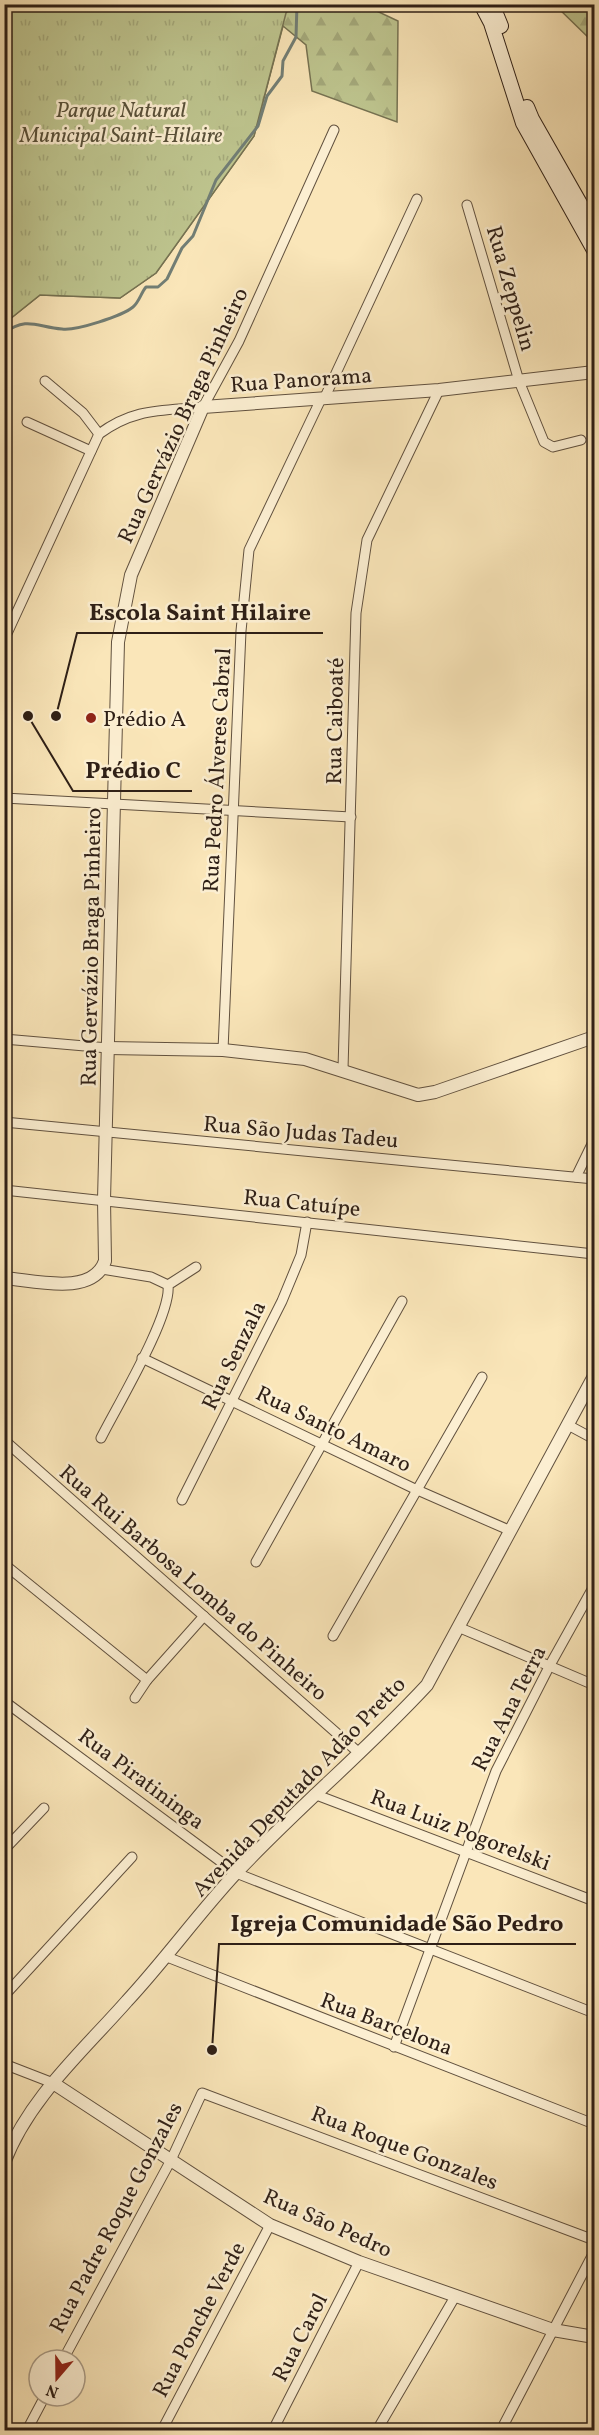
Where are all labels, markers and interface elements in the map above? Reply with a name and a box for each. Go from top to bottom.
park label: Parque Natural Municipal Saint-Hilaire [19,96,222,152]
street label: Rua Zeppelin [477,222,542,355]
street label: Rua Gervázio Braga Pinheiro [111,283,257,549]
street label: Rua Panorama [229,361,373,402]
callout: Escola Saint Hilaire [77,591,323,633]
text: Escola Saint Hilaire [89,597,311,631]
street label: Rua Pedro Álveres Cabral [197,647,240,893]
street label: Rua Caiboaté [320,657,353,785]
place label: Prédio A [103,705,186,736]
marker: Prédio A [84,711,98,725]
callout: Prédio C [73,749,192,791]
text: Prédio C [85,755,181,789]
street label: Rua Gervázio Braga Pinheiro [75,807,110,1087]
street label: Rua São Judas Tadeu [202,1110,400,1157]
street label: Rua Catuípe [242,1183,362,1226]
street label: Rua Senzala [195,1296,275,1416]
street label: Rua Santo Amaro [250,1379,416,1481]
street label: Rua Rui Barbosa Lomba do Pinheiro [51,1458,333,1709]
street label: Rua Ana Terra [465,1641,555,1777]
street label: Avenida Deputado Adão Pretto [186,1671,414,1905]
street label: Rua Piratininga [71,1722,210,1838]
street label: Rua Luiz Pogorelski [365,1783,555,1880]
callout: Igreja Comunidade São Pedro [219,1902,576,1944]
text: Igreja Comunidade São Pedro [230,1908,564,1942]
street label: Rua Barcelona [316,1986,457,2065]
street label: Rua Padre Roque Gonzales [43,2097,191,2339]
street label: Rua Roque Gonzales [306,2099,502,2199]
street label: Rua São Pedro [258,2182,396,2267]
street label: Rua Ponche Verde [146,2237,254,2403]
street label: Rua Carol [266,2289,337,2388]
north arrow [27,2348,87,2408]
text: N [43,2378,62,2403]

